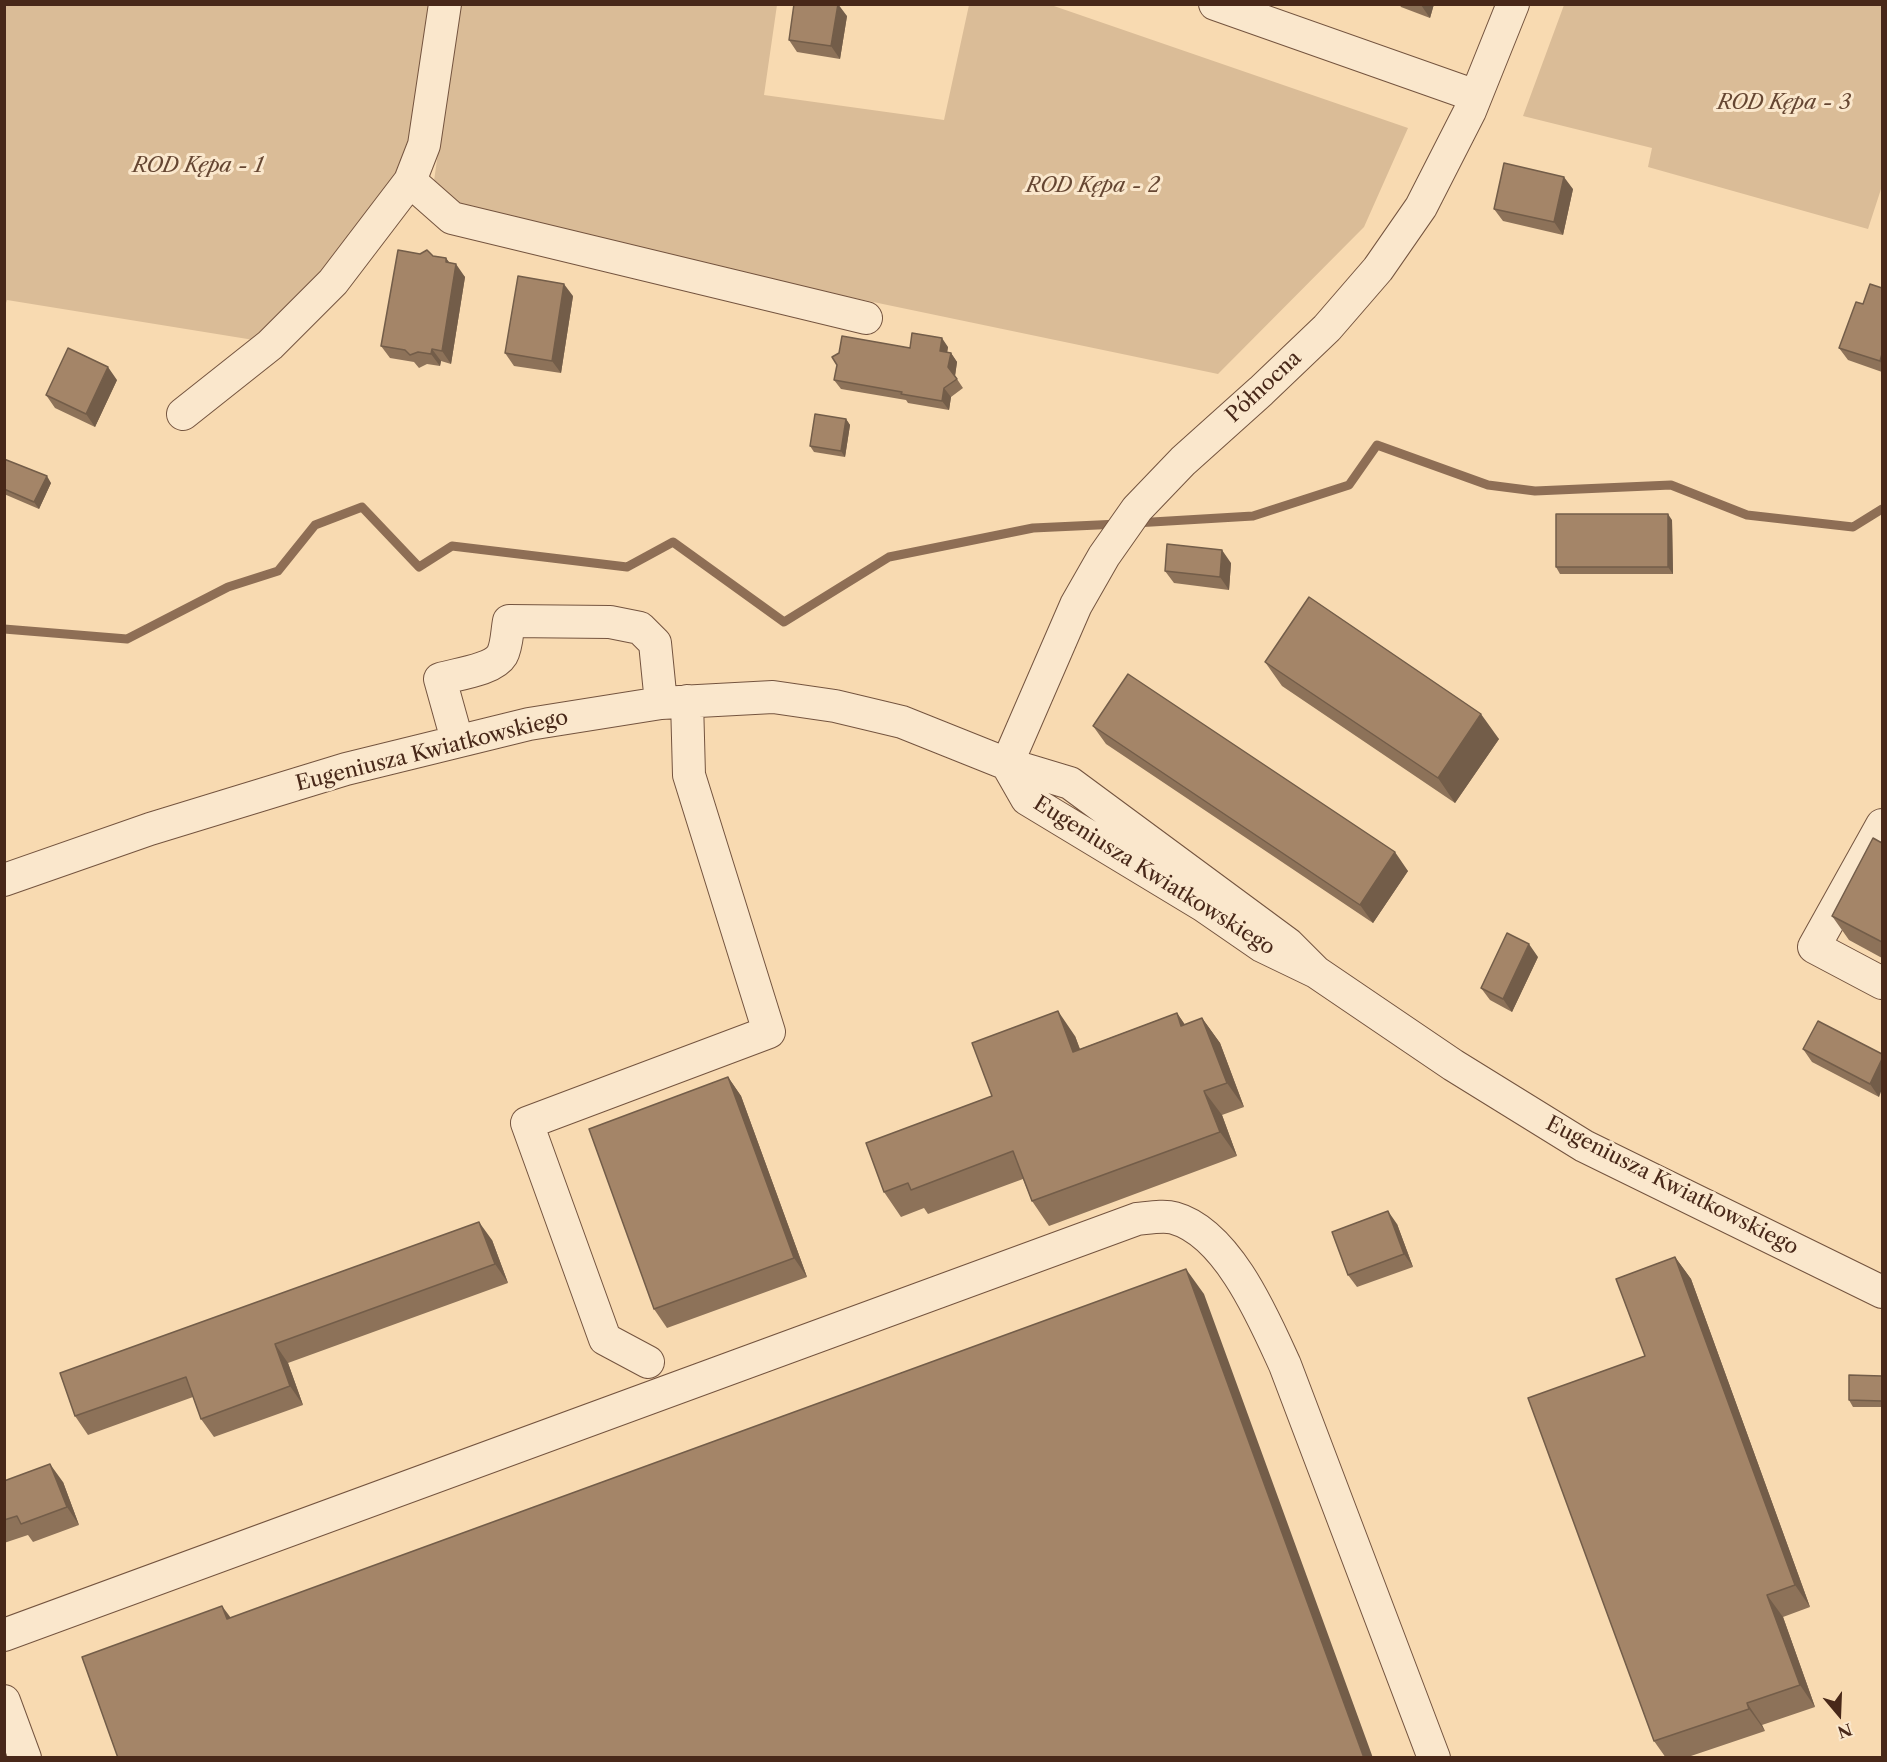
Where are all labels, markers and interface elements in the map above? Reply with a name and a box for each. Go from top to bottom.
park label: ROD Kępa - 3 [1717,90,1851,116]
park label: ROD Kępa - 1 [132,153,264,179]
park label: ROD Kępa - 2 [1026,173,1160,199]
street label: Północna [1221,346,1307,428]
street label: Eugeniusza Kwiatkowskiego [293,705,571,797]
street label: Eugeniusza Kwiatkowskiego [1029,791,1279,961]
street label: Eugeniusza Kwiatkowskiego [1542,1111,1802,1261]
north arrow [1809,1684,1869,1744]
text: N [1835,1719,1855,1743]

